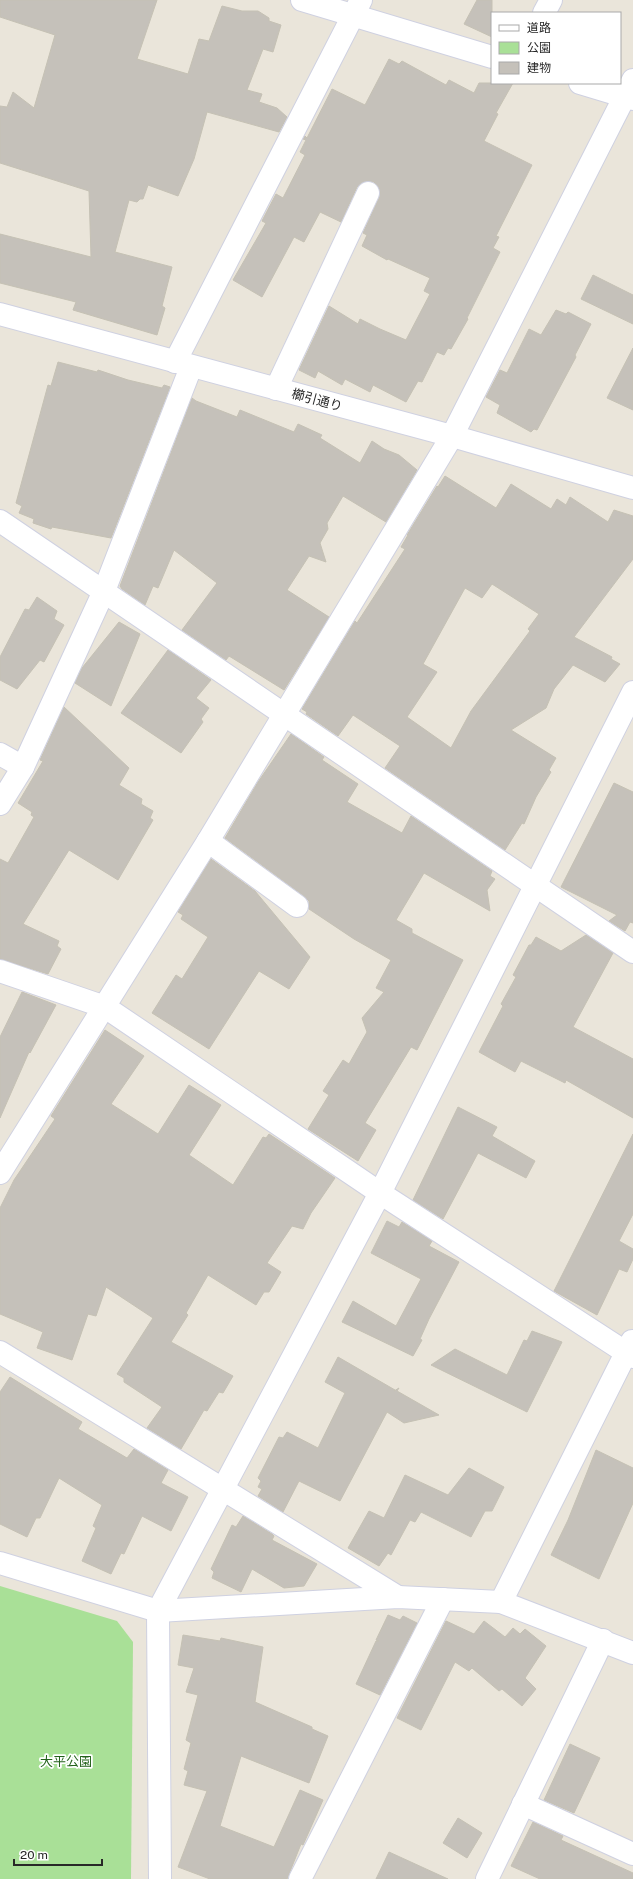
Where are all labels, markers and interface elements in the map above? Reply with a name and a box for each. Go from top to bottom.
legend [491,12,621,84]
text: 道路 [527,21,551,35]
text: 公園 [527,41,551,55]
text: 建物 [527,61,551,75]
street label: 櫛引通り [290,386,344,414]
park label: 大平公園 [40,1754,92,1769]
scale bar [14,1841,102,1867]
text: 20 m [20,1848,48,1862]

